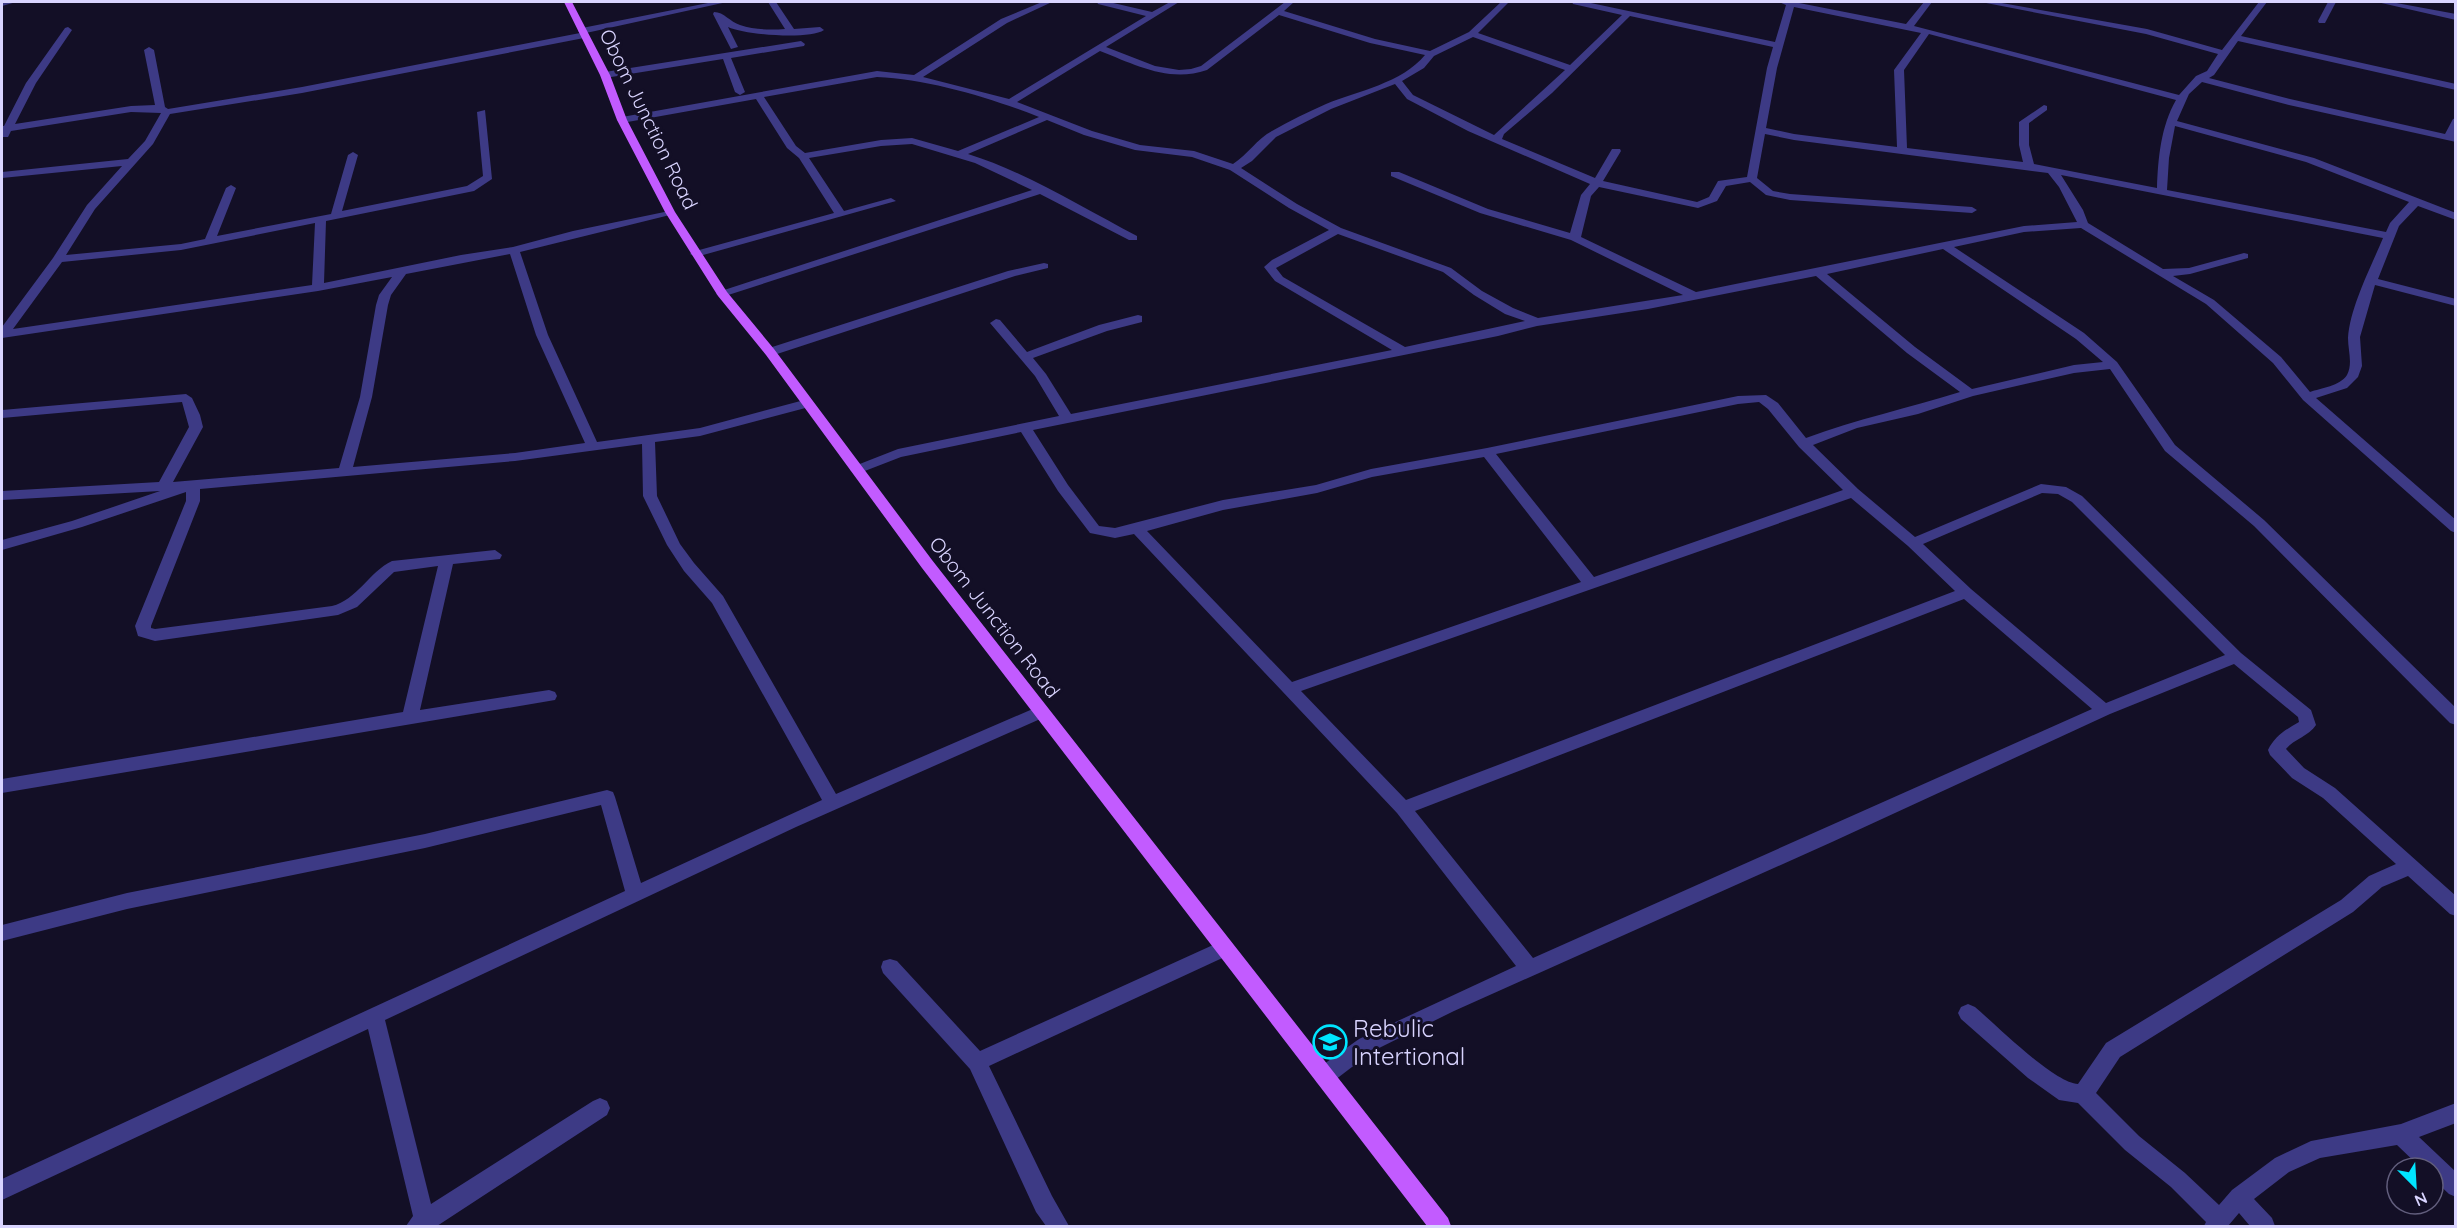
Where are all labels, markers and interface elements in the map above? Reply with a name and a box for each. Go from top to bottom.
street label: Obom Junction Road [594,25,704,213]
street label: Obom Junction Road [924,531,1066,703]
place label: Rebulic Intertional [1353,1013,1465,1071]
school or university icon: Rebulic Intertional [1312,1024,1348,1060]
north arrow [2385,1156,2445,1216]
text: N [2412,1188,2431,1211]

